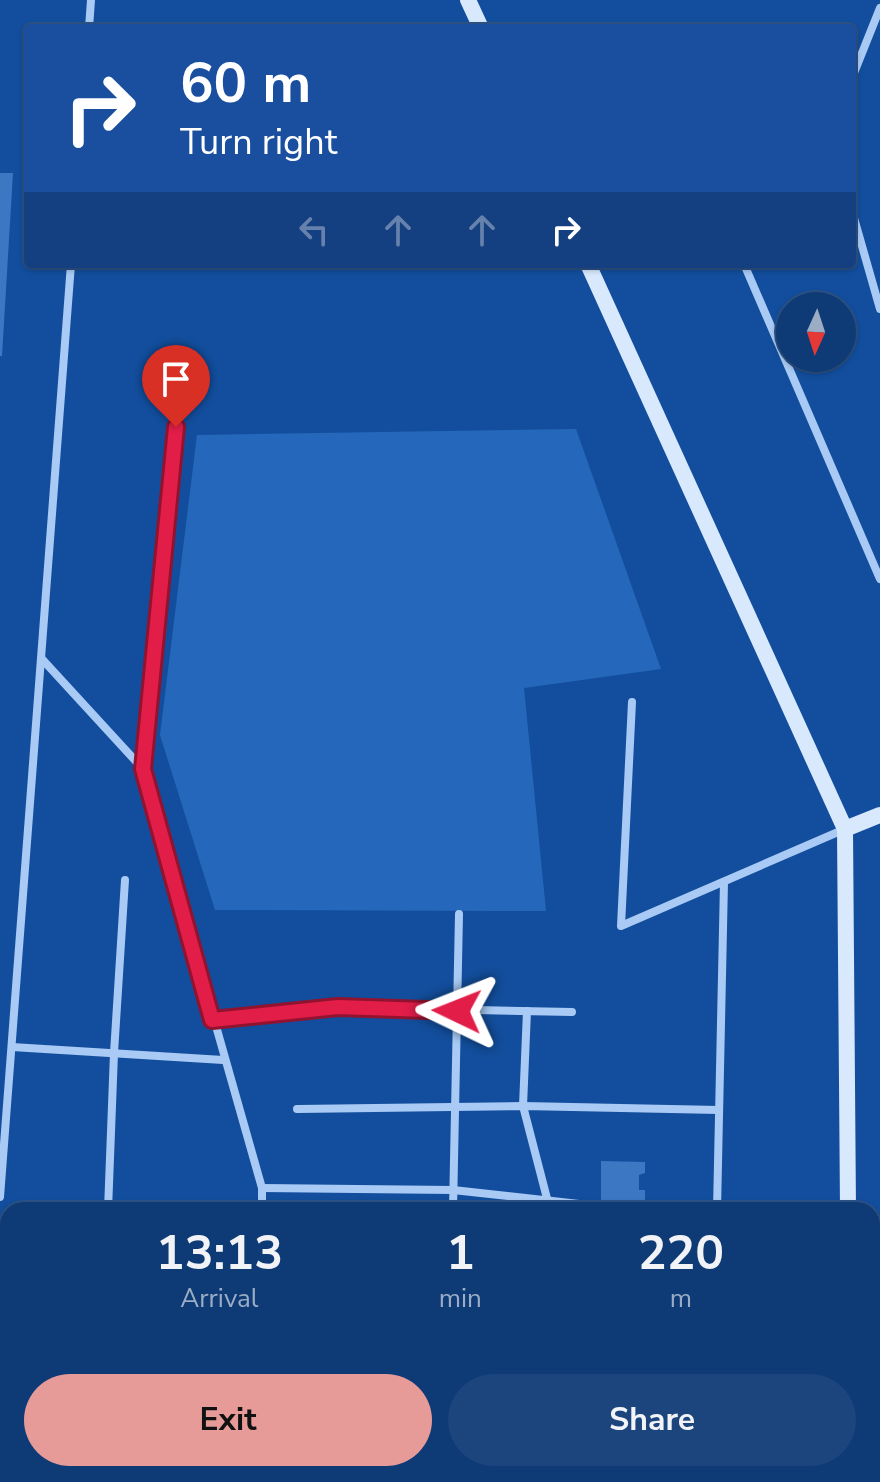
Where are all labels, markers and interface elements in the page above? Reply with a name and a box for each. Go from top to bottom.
text: 60 m [180,45,311,122]
icon: right [48,56,152,160]
text: Turn right [180,118,337,167]
icon: left [292,208,336,252]
icon: ahead [376,208,420,252]
icon: ahead [460,208,504,252]
icon: right [544,208,588,252]
north arrow [776,292,856,372]
map controls [776,292,856,372]
pin [142,345,210,427]
icon: arrive [154,357,198,401]
position arrow [415,969,499,1053]
text: 13:13 [156,1220,283,1286]
text: 1 [446,1220,475,1286]
text: 220 [638,1220,724,1286]
text: Arrival [180,1281,259,1316]
text: min [439,1281,482,1316]
text: m [670,1281,692,1316]
button: Exit [24,1374,432,1466]
button: Share [448,1374,856,1466]

